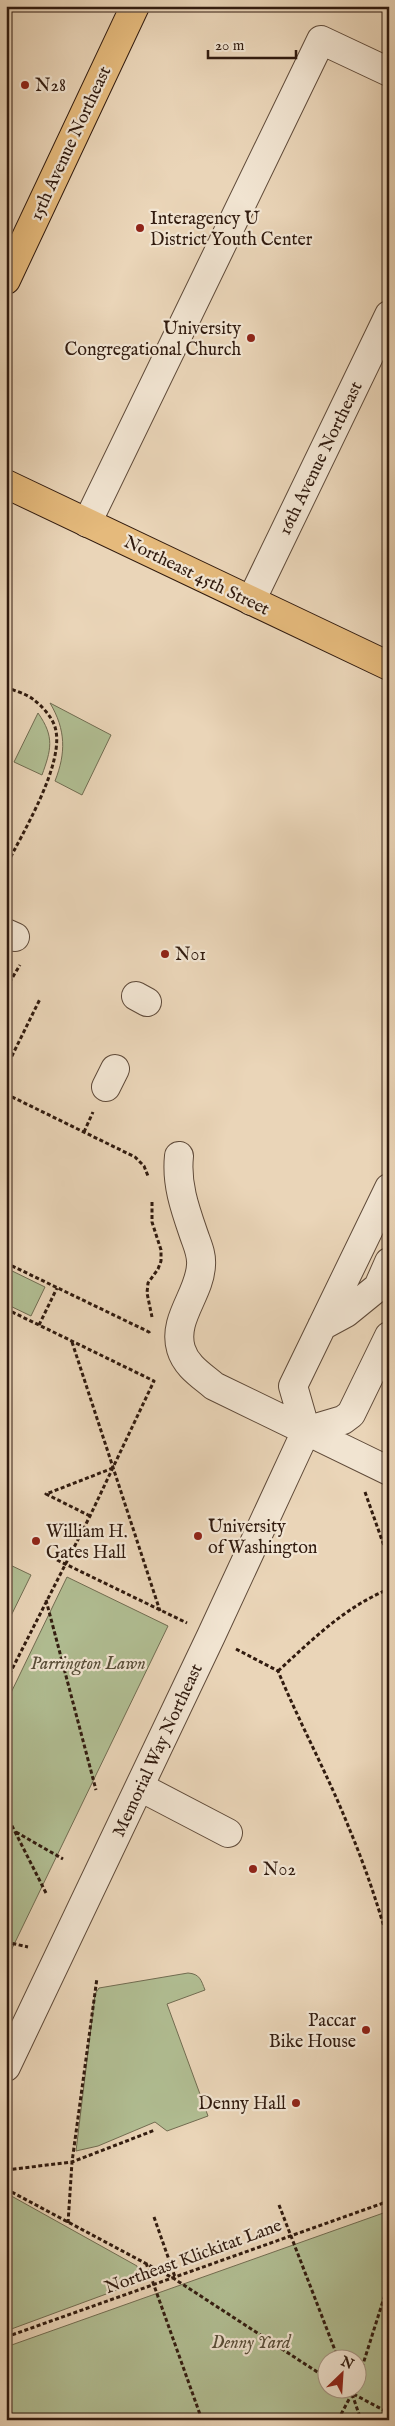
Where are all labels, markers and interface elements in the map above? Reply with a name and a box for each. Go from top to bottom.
scale bar [208,28,295,60]
text: 20 m [215,36,245,55]
street label: 15th Avenue Northeast [26,63,117,224]
place label: N28 [35,75,66,98]
marker: N28 [19,79,31,91]
place label: Interagency U District Youth Center [150,208,313,252]
marker: Interagency U District Youth Center [134,222,146,234]
place label: University Congregational Church [64,318,241,362]
marker: University Congregational Church [245,332,257,344]
street label: 16th Avenue Northeast [274,378,369,539]
street label: Northeast 45th Street [120,531,273,622]
place label: N01 [175,944,206,967]
marker: N01 [159,948,171,960]
place label: University of Washington [208,1516,318,1560]
place label: William H. Gates Hall [46,1521,128,1565]
marker: University of Washington [192,1530,204,1542]
marker: William H. Gates Hall [30,1535,42,1547]
park label: Parrington Lawn [30,1653,146,1676]
street label: Memorial Way Northeast [108,1660,209,1841]
place label: N02 [263,1859,296,1882]
marker: N02 [247,1863,259,1875]
place label: Paccar Bike House [269,2010,356,2054]
marker: Paccar Bike House [360,2024,372,2036]
place label: Denny Hall [198,2093,286,2116]
marker: Denny Hall [290,2097,302,2109]
street label: Northeast Klickitat Lane [102,2215,285,2300]
park label: Denny Yard [212,2332,292,2355]
north arrow [318,2348,368,2398]
text: N [337,2352,356,2374]

